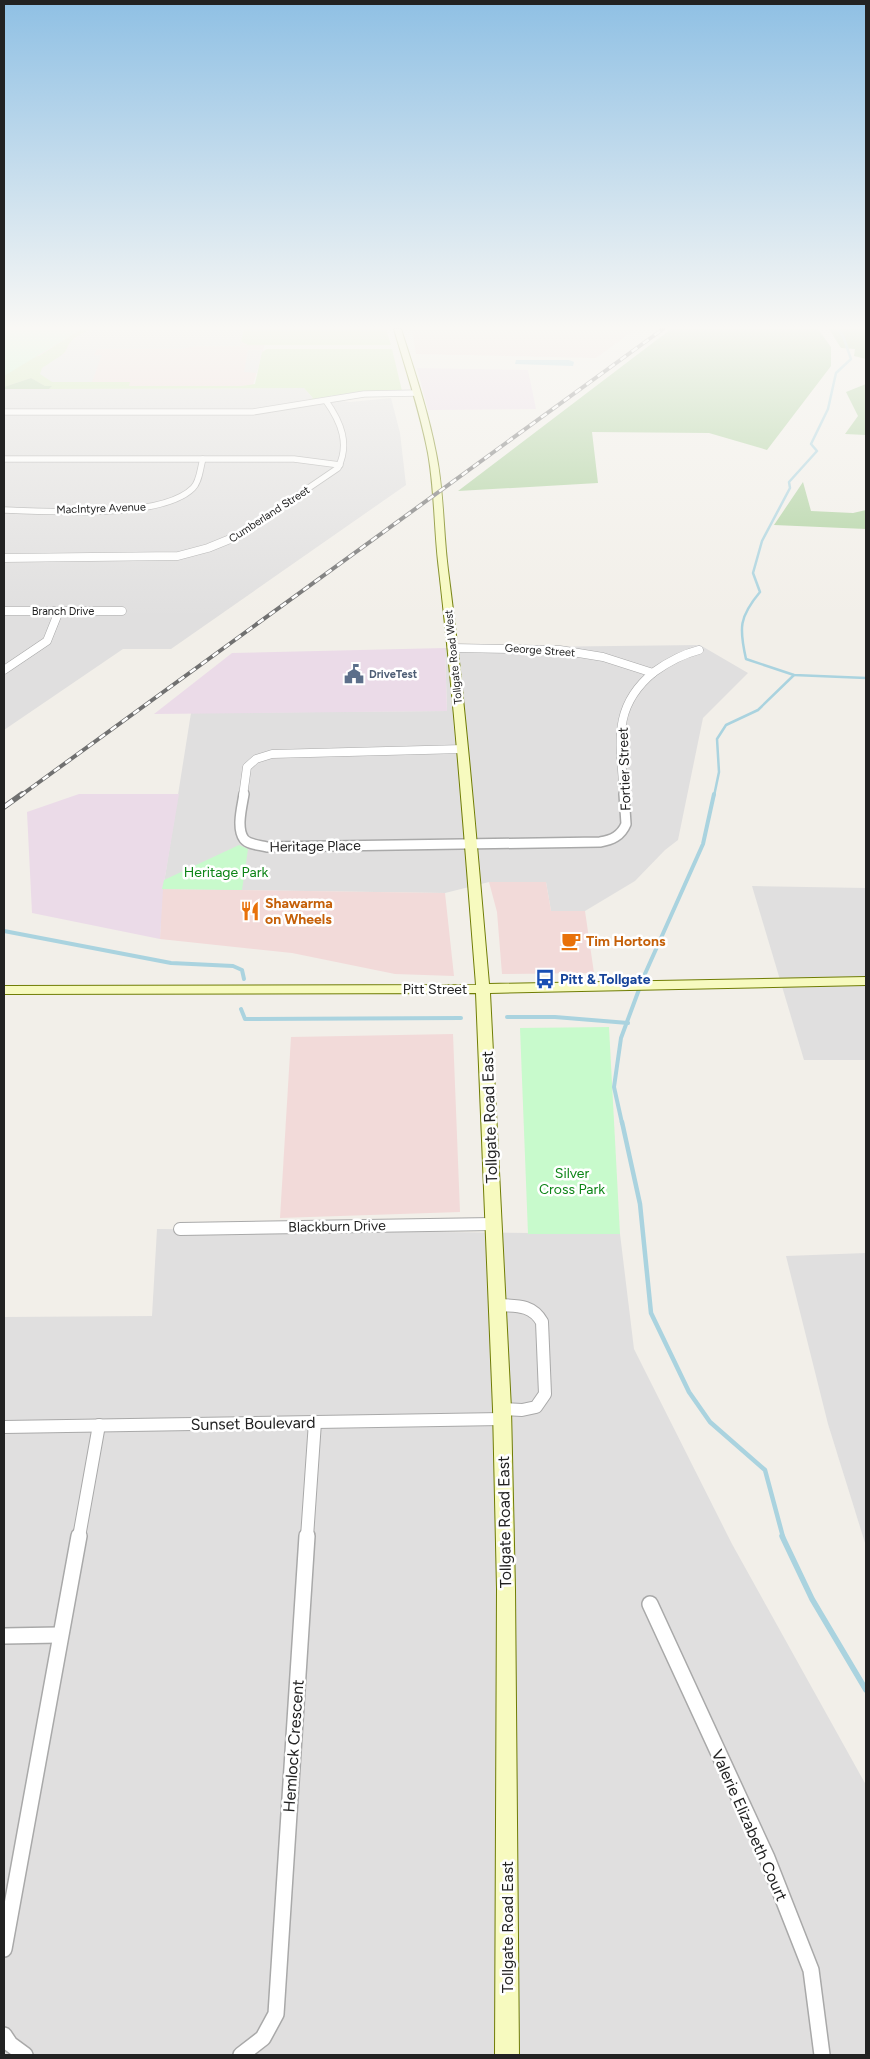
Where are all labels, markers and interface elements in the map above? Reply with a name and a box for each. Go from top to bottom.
street label: Cumberland Street [226,483,312,545]
street label: MacIntyre Avenue [56,500,146,517]
street label: Branch Drive [32,605,94,618]
street label: Tollgate Road West [442,609,465,705]
street label: George Street [504,642,576,659]
public building icon: DriveTest [343,663,365,685]
place label: DriveTest [369,668,418,681]
street label: Fortier Street [615,727,634,811]
street label: Heritage Place [269,837,361,856]
park label: Heritage Park [184,864,268,881]
place label: Shawarma on Wheels [265,895,333,928]
restaurant icon: Shawarma on Wheels [239,900,261,922]
cafe icon: Tim Hortons [560,930,582,952]
place label: Tim Hortons [586,933,666,950]
bus stop icon: Pitt & Tollgate [534,968,556,990]
place label: Pitt & Tollgate [560,971,651,988]
street label: Pitt Street [403,981,467,998]
street label: Tollgate Road East [478,1051,501,1183]
park label: Silver Cross Park [539,1165,605,1198]
street label: Blackburn Drive [288,1217,386,1236]
street label: Sunset Boulevard [190,1413,316,1434]
street label: Tollgate Road East [494,1456,515,1588]
street label: Hemlock Crescent [279,1679,308,1813]
street label: Valerie Elizabeth Court [708,1747,792,1904]
street label: Tollgate Road East [498,1861,517,1993]

